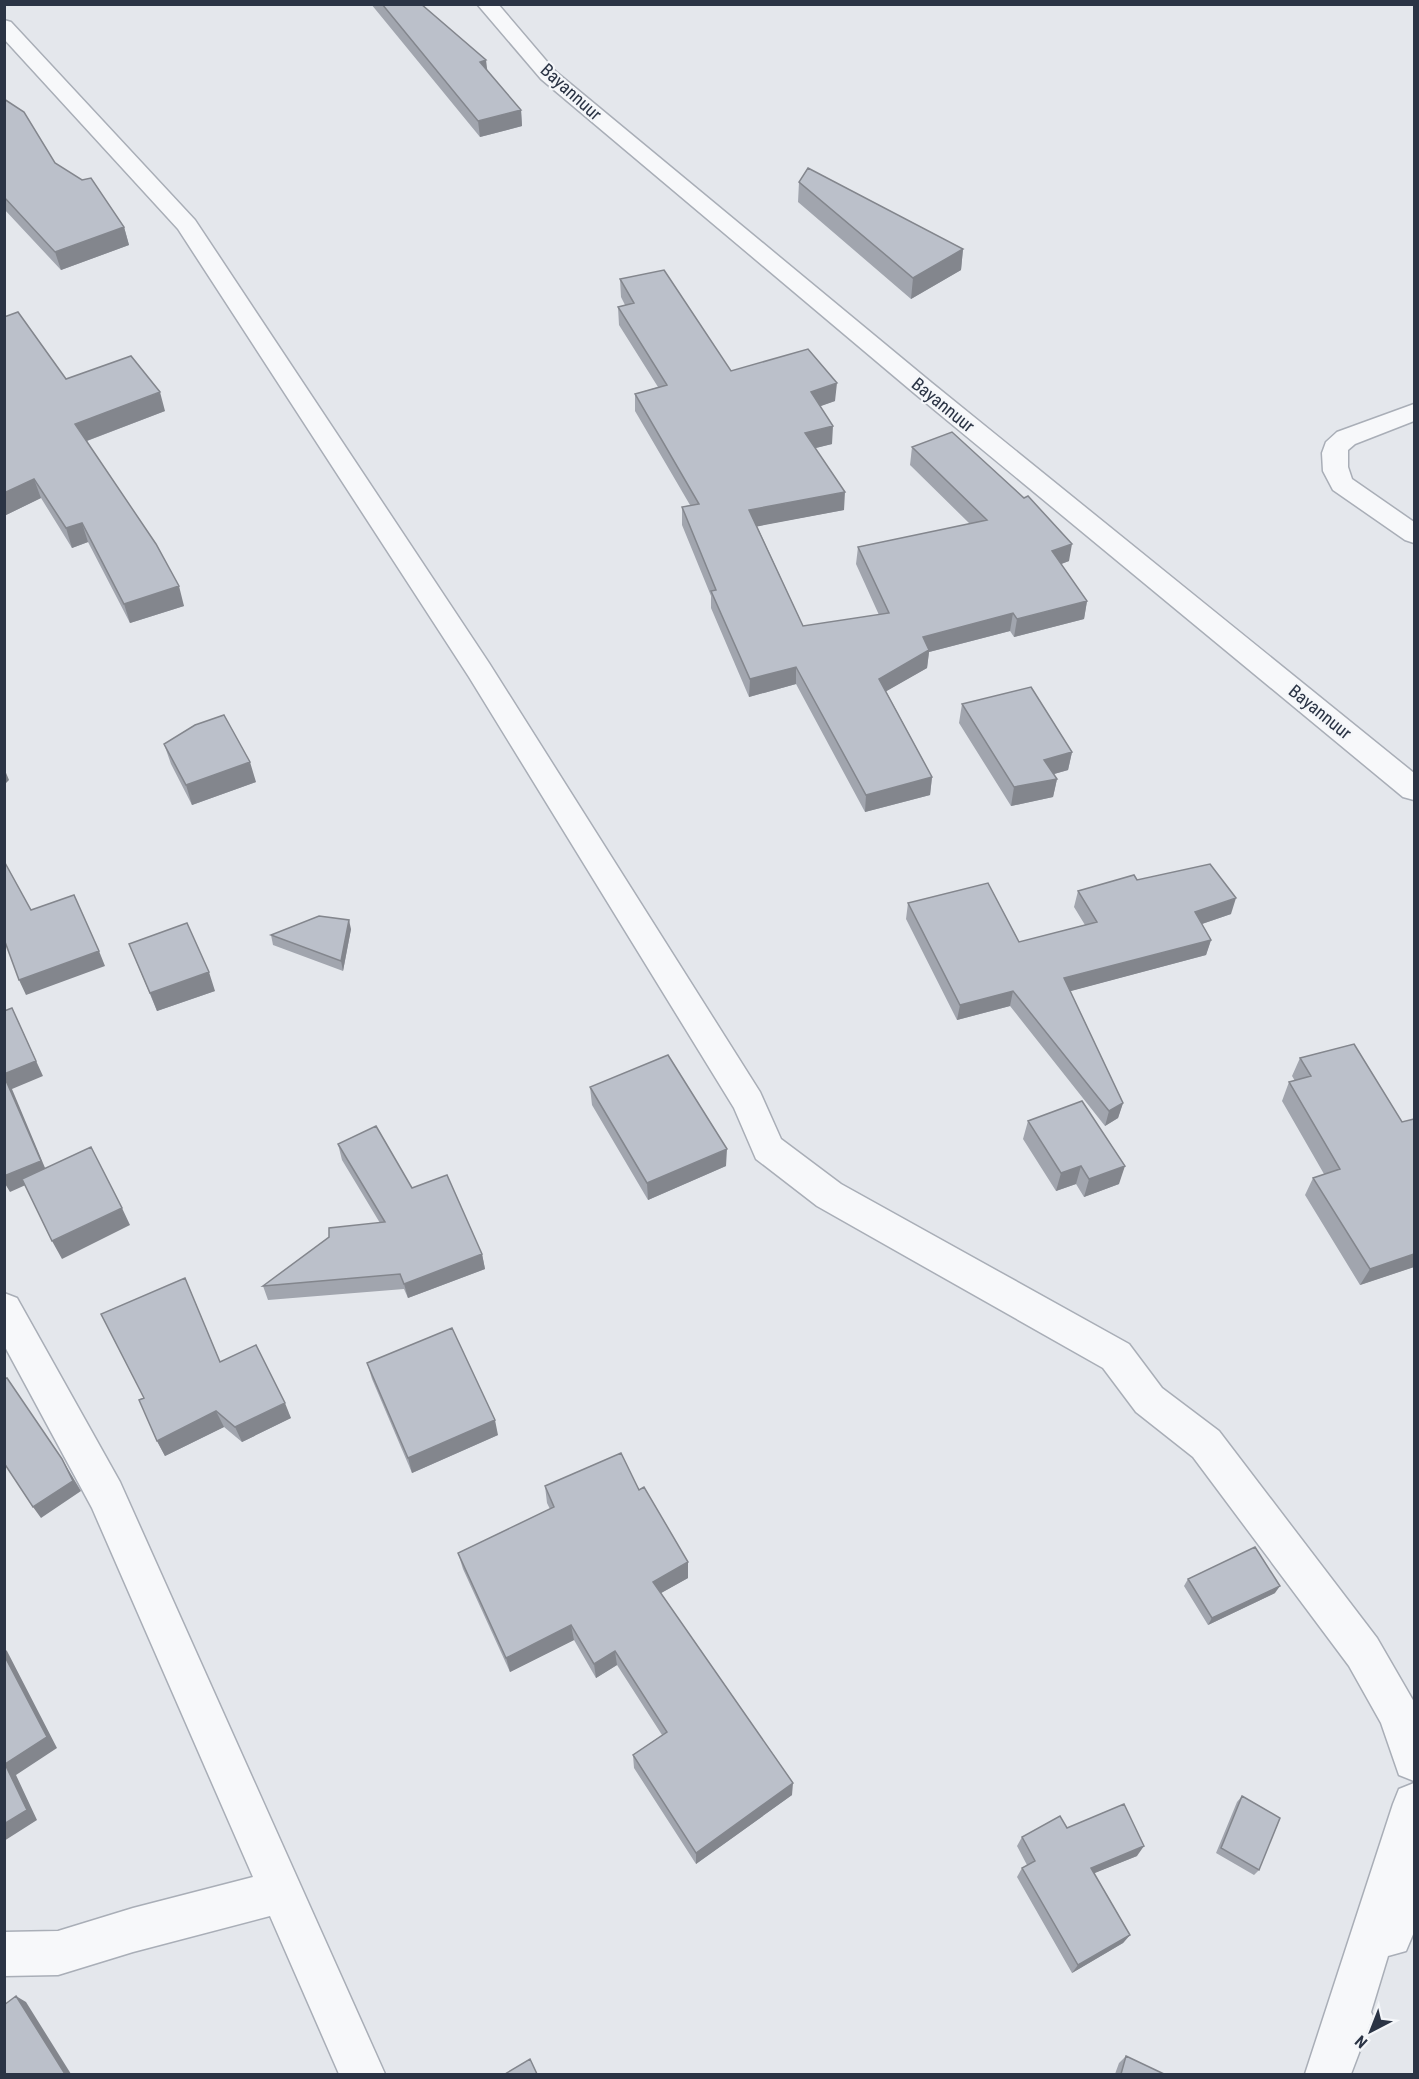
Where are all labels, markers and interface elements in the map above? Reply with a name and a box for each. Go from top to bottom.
street label: Bayannuur [537,59,606,125]
street label: Bayannuur [908,373,979,437]
street label: Bayannuur [1285,680,1356,744]
north arrow [1341,2001,1401,2061]
text: N [1351,2031,1371,2052]

